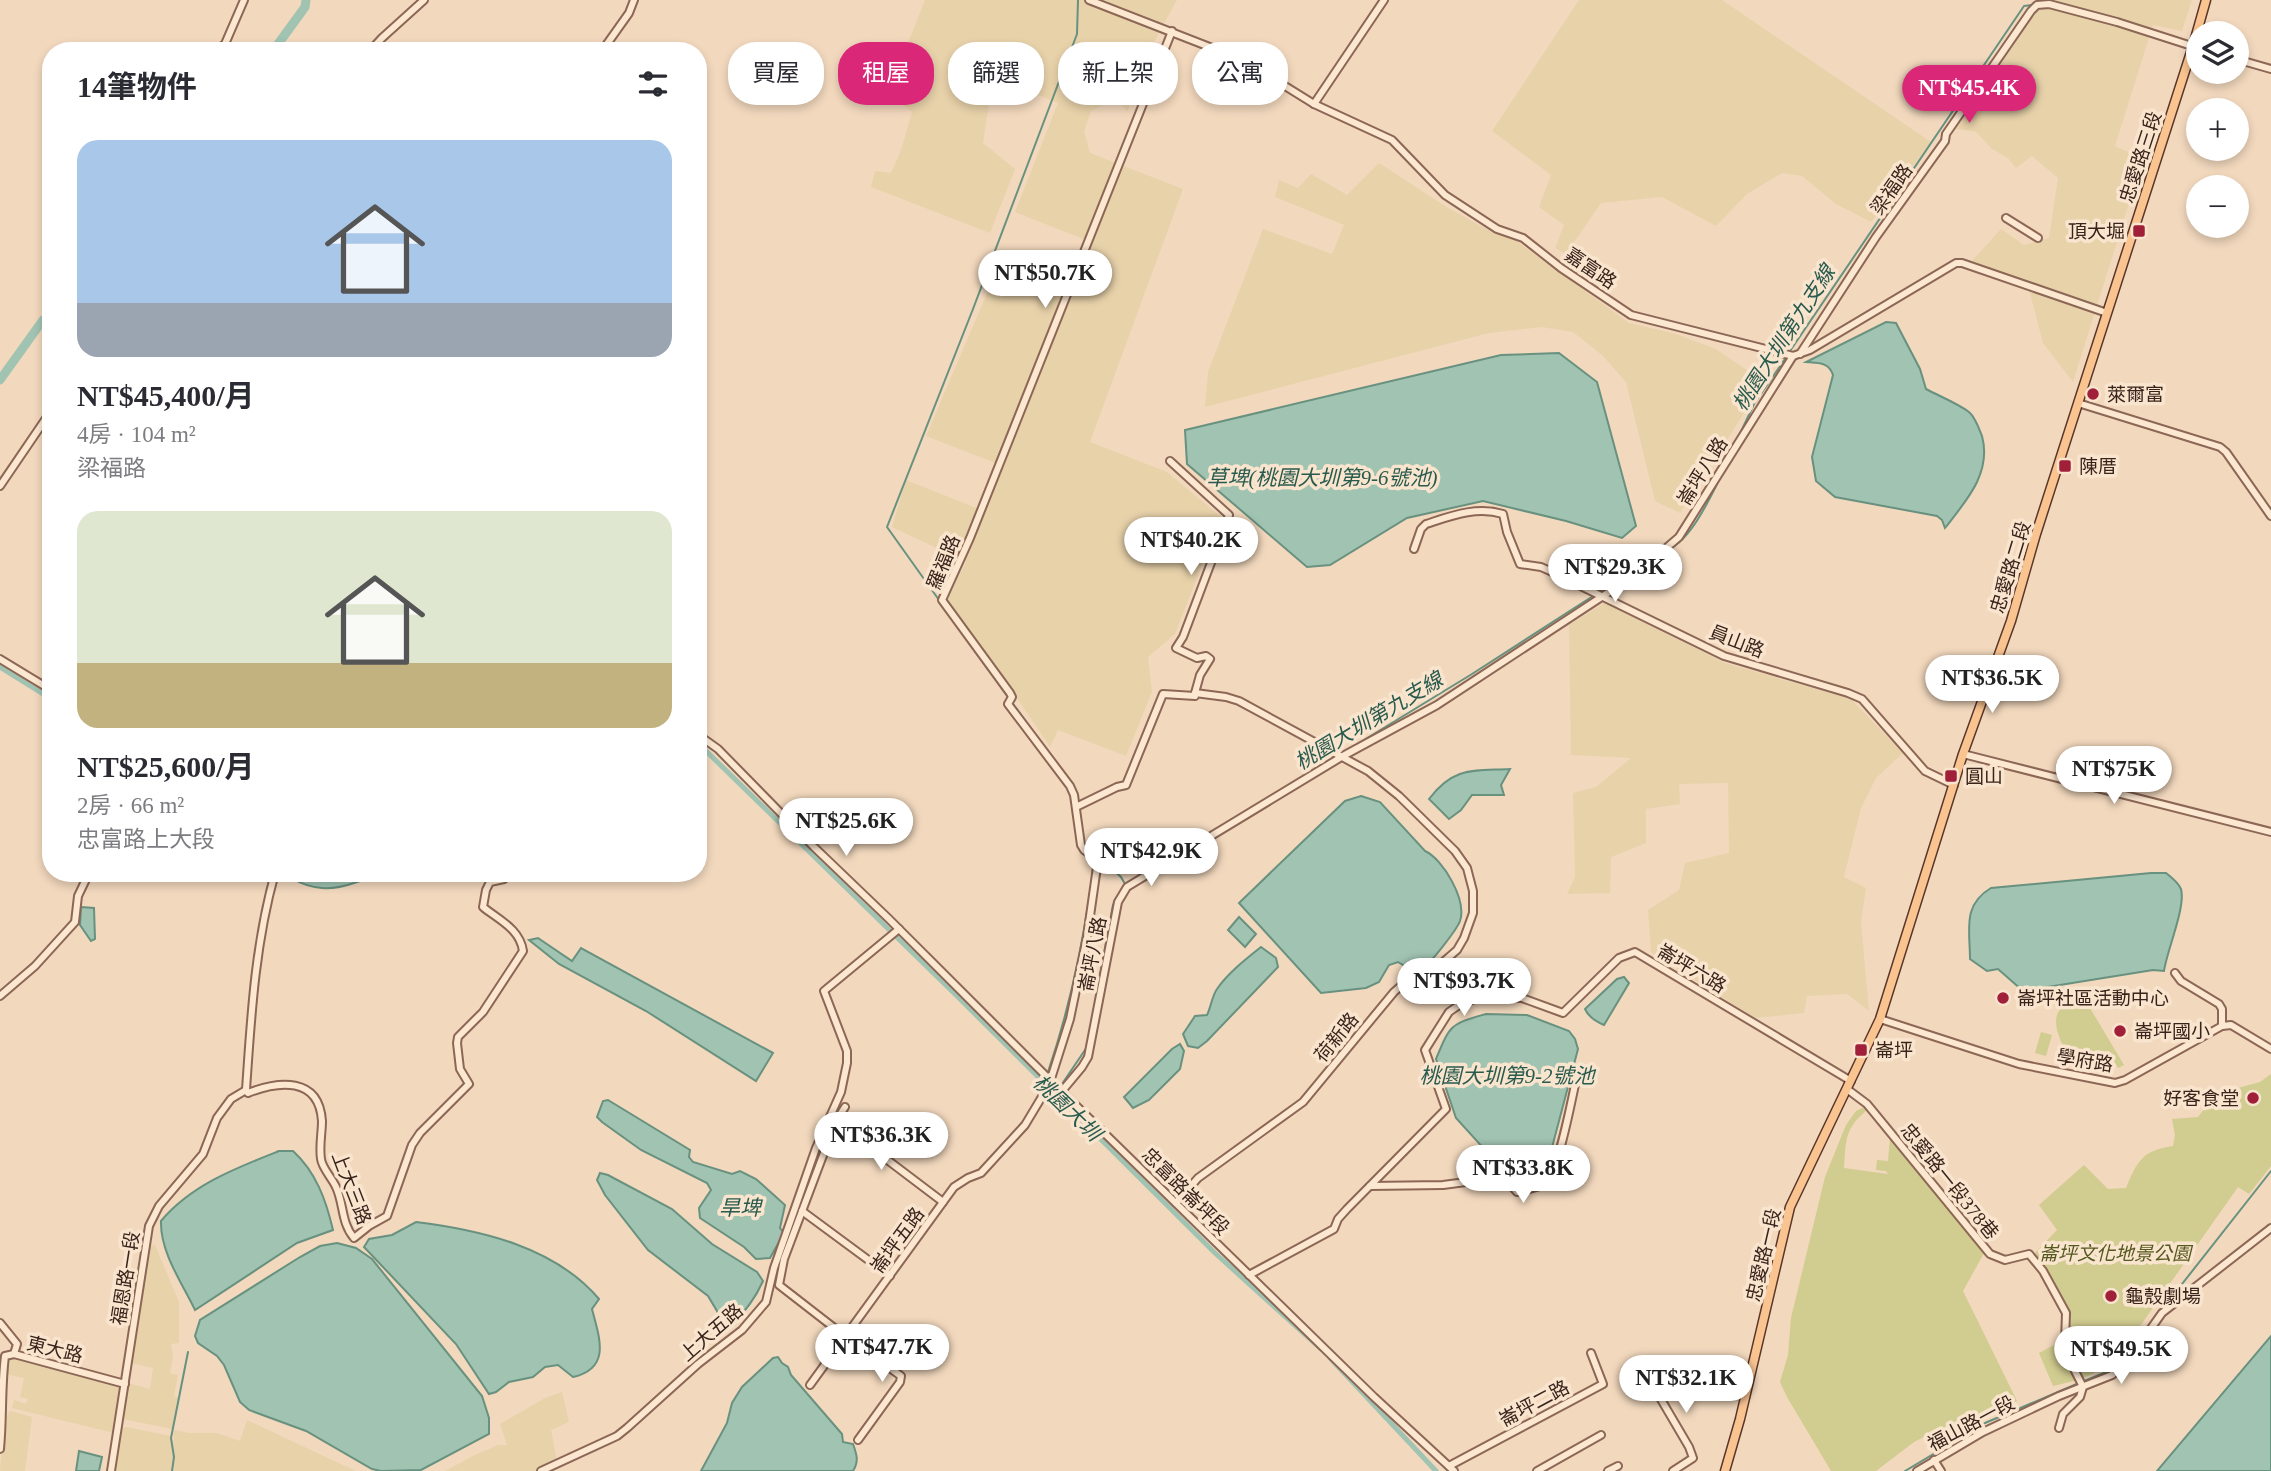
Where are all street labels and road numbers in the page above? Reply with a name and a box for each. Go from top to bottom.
street label: 忠愛路三段 [2116,109,2165,206]
street label: 梁福路 [1866,160,1916,219]
street label: 嘉富路 [1561,244,1620,293]
street label: 崙坪八路 [1673,433,1731,509]
street label: 忠愛路二段 [1987,519,2034,616]
street label: 羅福路 [923,532,964,593]
street label: 員山路 [1706,621,1767,661]
street label: 崙坪八路 [1075,915,1110,993]
street label: 崙坪六路 [1654,940,1730,997]
street label: 荷新路 [1310,1009,1362,1066]
street label: 學府路 [2055,1046,2115,1075]
street label: 忠愛路一段378巷 [1897,1119,2003,1243]
street label: 忠富路崙坪段 [1138,1144,1233,1239]
street label: 上大三路 [328,1149,375,1227]
street label: 崙坪五路 [867,1203,928,1277]
street label: 忠愛路一段 [1743,1206,1784,1304]
street label: 福恩路一段 [108,1230,143,1327]
street label: 上大五路 [676,1300,747,1365]
street label: 東大路 [25,1332,85,1367]
street label: 崙坪二路 [1496,1376,1573,1431]
street label: 福山路一段 [1924,1392,2018,1455]

